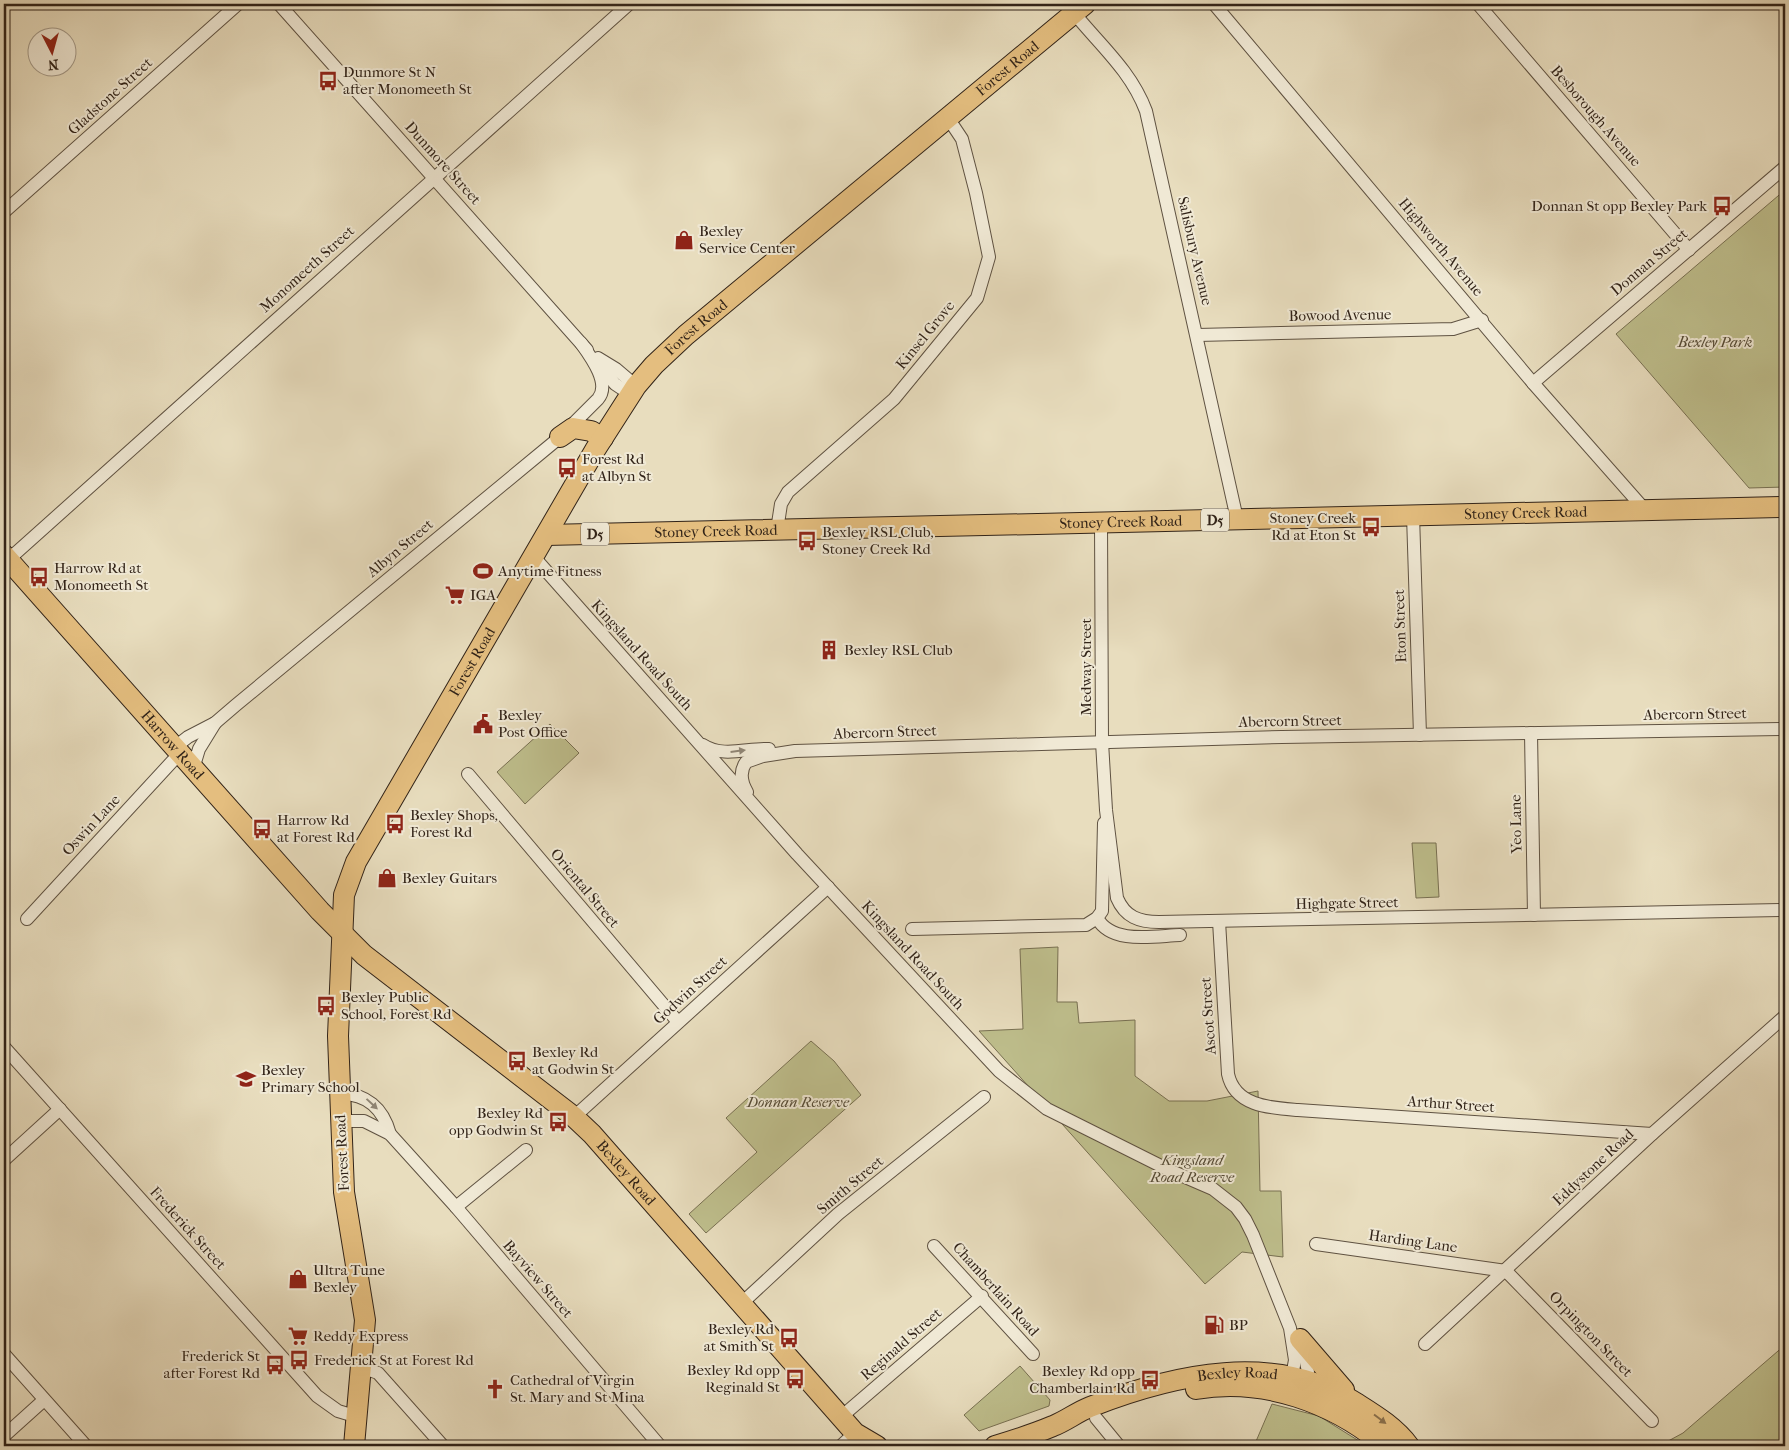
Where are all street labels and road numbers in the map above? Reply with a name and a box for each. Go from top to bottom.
street label: Forest Road [972,36,1043,100]
street label: Gladstone Street [64,53,156,139]
street label: Besborough Avenue [1547,62,1645,171]
street label: Dunmore Street [401,118,485,209]
street label: Highworth Avenue [1395,194,1488,300]
street label: Salisbury Avenue [1174,195,1216,308]
street label: Monomeeth Street [256,221,358,316]
street label: Donnan Street [1607,224,1692,299]
street label: Forest Road [661,295,732,359]
street label: Kinsel Grove [892,297,959,373]
street label: Bowood Avenue [1288,305,1392,325]
street label: Stoney Creek Road [1464,502,1588,523]
road number: D5 [1201,508,1229,532]
street label: Stoney Creek Road [1059,512,1183,532]
street label: Albyn Street [363,515,437,581]
street label: Stoney Creek Road [654,521,779,542]
road number: D5 [581,522,609,546]
street label: Eton Street [1390,588,1410,663]
street label: Kingsland Road South [588,596,697,714]
street label: Medway Street [1077,618,1095,716]
street label: Forest Road [445,623,500,700]
street label: Abercorn Street [1642,704,1747,724]
street label: Harrow Road [137,707,209,784]
street label: Abercorn Street [1237,711,1342,731]
street label: Abercorn Street [832,721,938,743]
street label: Oswin Lane [58,790,124,859]
street label: Yeo Lane [1506,794,1526,855]
street label: Oriental Street [547,845,624,932]
street label: Highgate Street [1295,893,1399,913]
street label: Kingsland Road South [858,897,969,1014]
street label: Godwin Street [649,952,731,1028]
street label: Ascot Street [1196,976,1220,1056]
street label: Arthur Street [1406,1092,1496,1116]
street label: Forest Road [331,1113,353,1192]
street label: Eddystone Road [1549,1124,1638,1209]
street label: Bexley Road [593,1137,660,1210]
street label: Smith Street [813,1152,887,1218]
street label: Frederick Street [146,1183,230,1274]
street label: Harding Lane [1367,1226,1459,1256]
street label: Bayview Street [499,1236,577,1322]
street label: Chamberlain Road [949,1238,1043,1340]
street label: Orpington Street [1545,1287,1637,1381]
street label: Reginald Street [857,1304,946,1384]
street label: Bexley Road [1196,1363,1279,1385]

